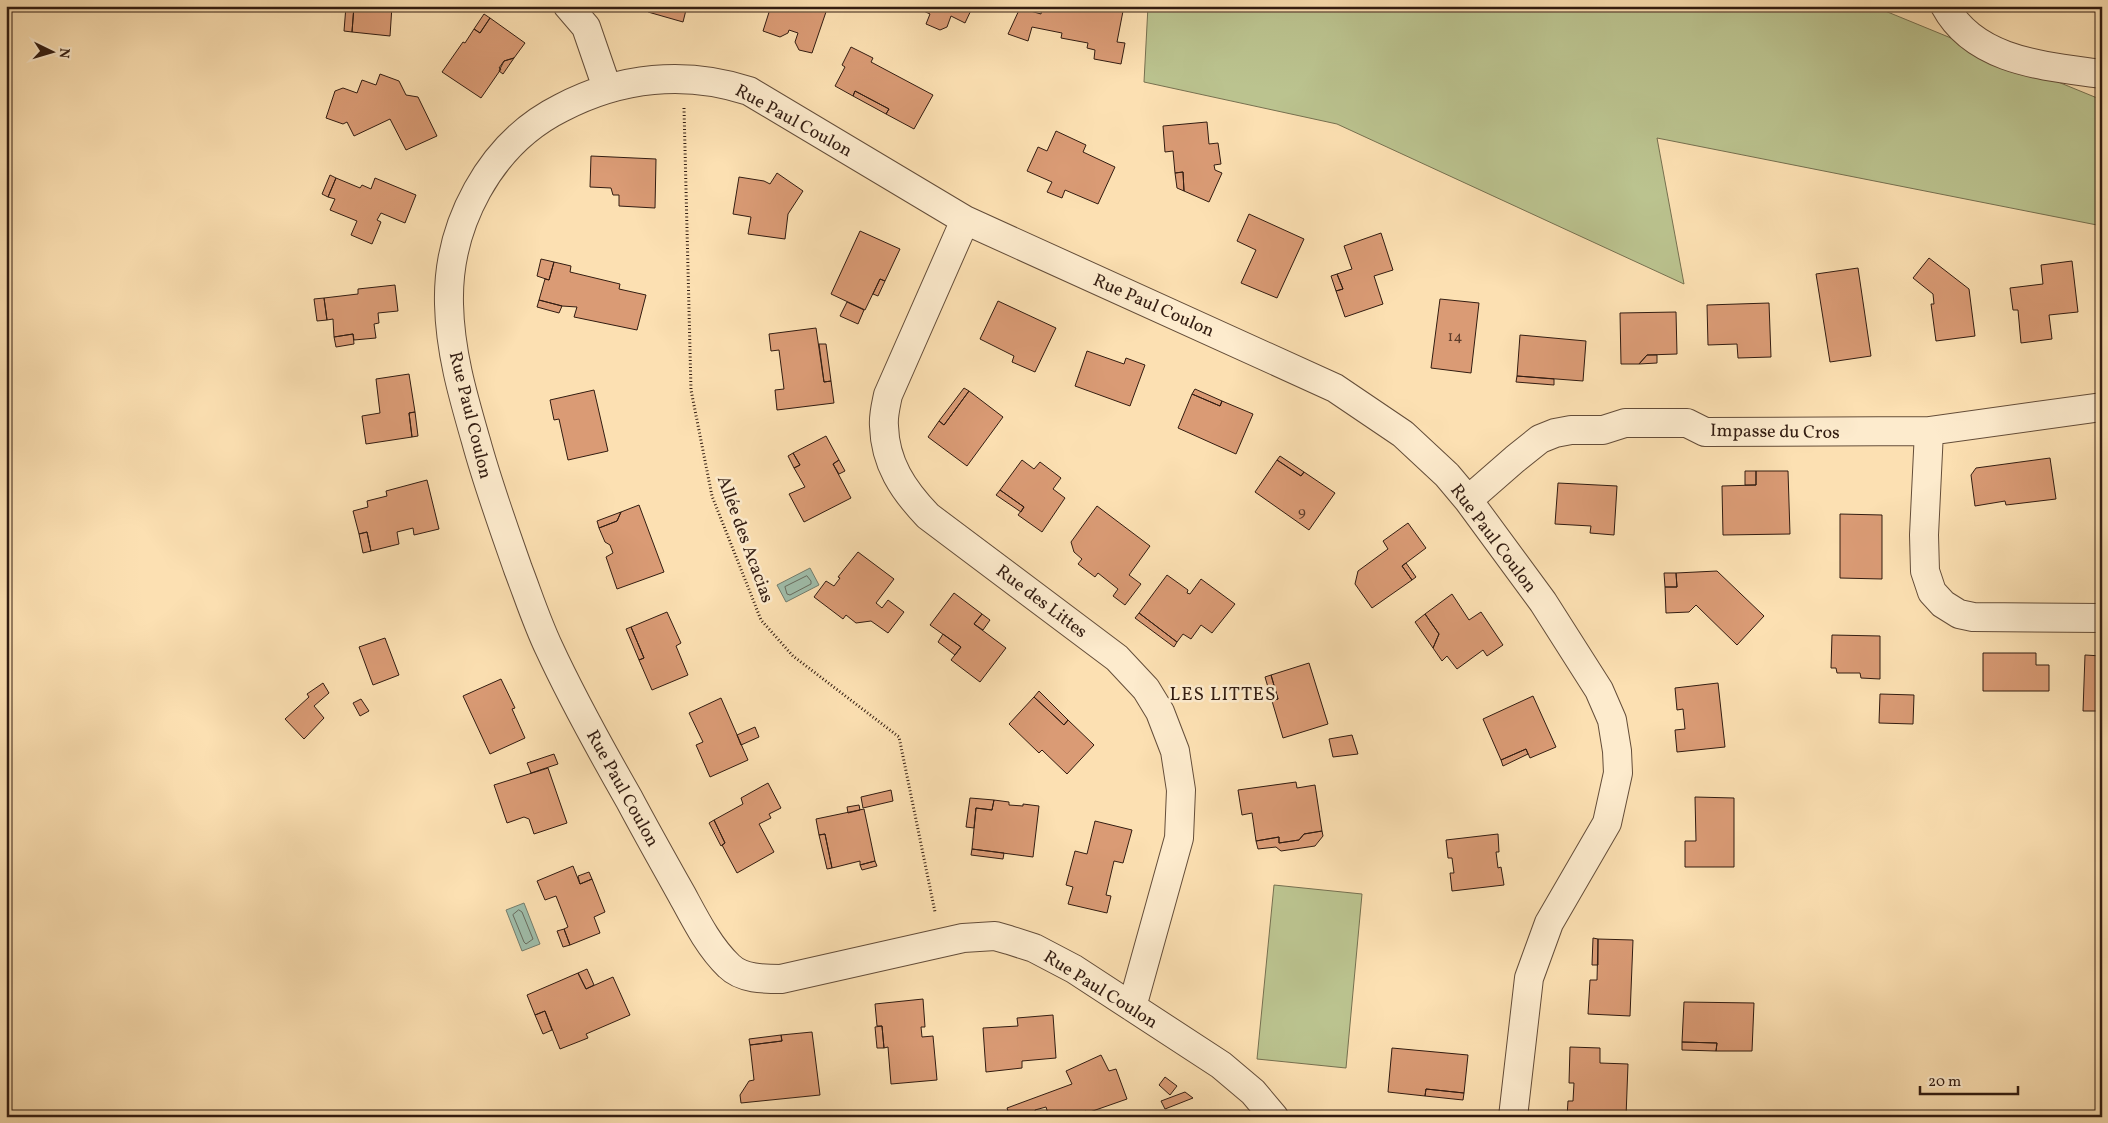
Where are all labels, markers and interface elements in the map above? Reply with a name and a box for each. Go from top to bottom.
north arrow [28,28,78,78]
text: N [54,47,73,59]
street label: Rue Paul Coulon [730,79,857,164]
street label: Rue Paul Coulon [1089,268,1218,344]
house number: 14 [1448,327,1462,348]
street label: Rue Paul Coulon [442,349,497,482]
street label: Impasse du Cros [1710,419,1840,446]
street label: Allée des Acacias [710,472,779,607]
street label: Rue Paul Coulon [1444,479,1542,599]
house number: 9 [1298,502,1306,523]
street label: Rue des Littes [990,560,1092,645]
district label: LES LITTES [1170,682,1276,708]
street label: Rue Paul Coulon [579,726,664,852]
street label: Rue Paul Coulon [1038,945,1162,1036]
scale bar [1920,1063,2018,1095]
text: 20 m [1928,1072,1961,1093]

